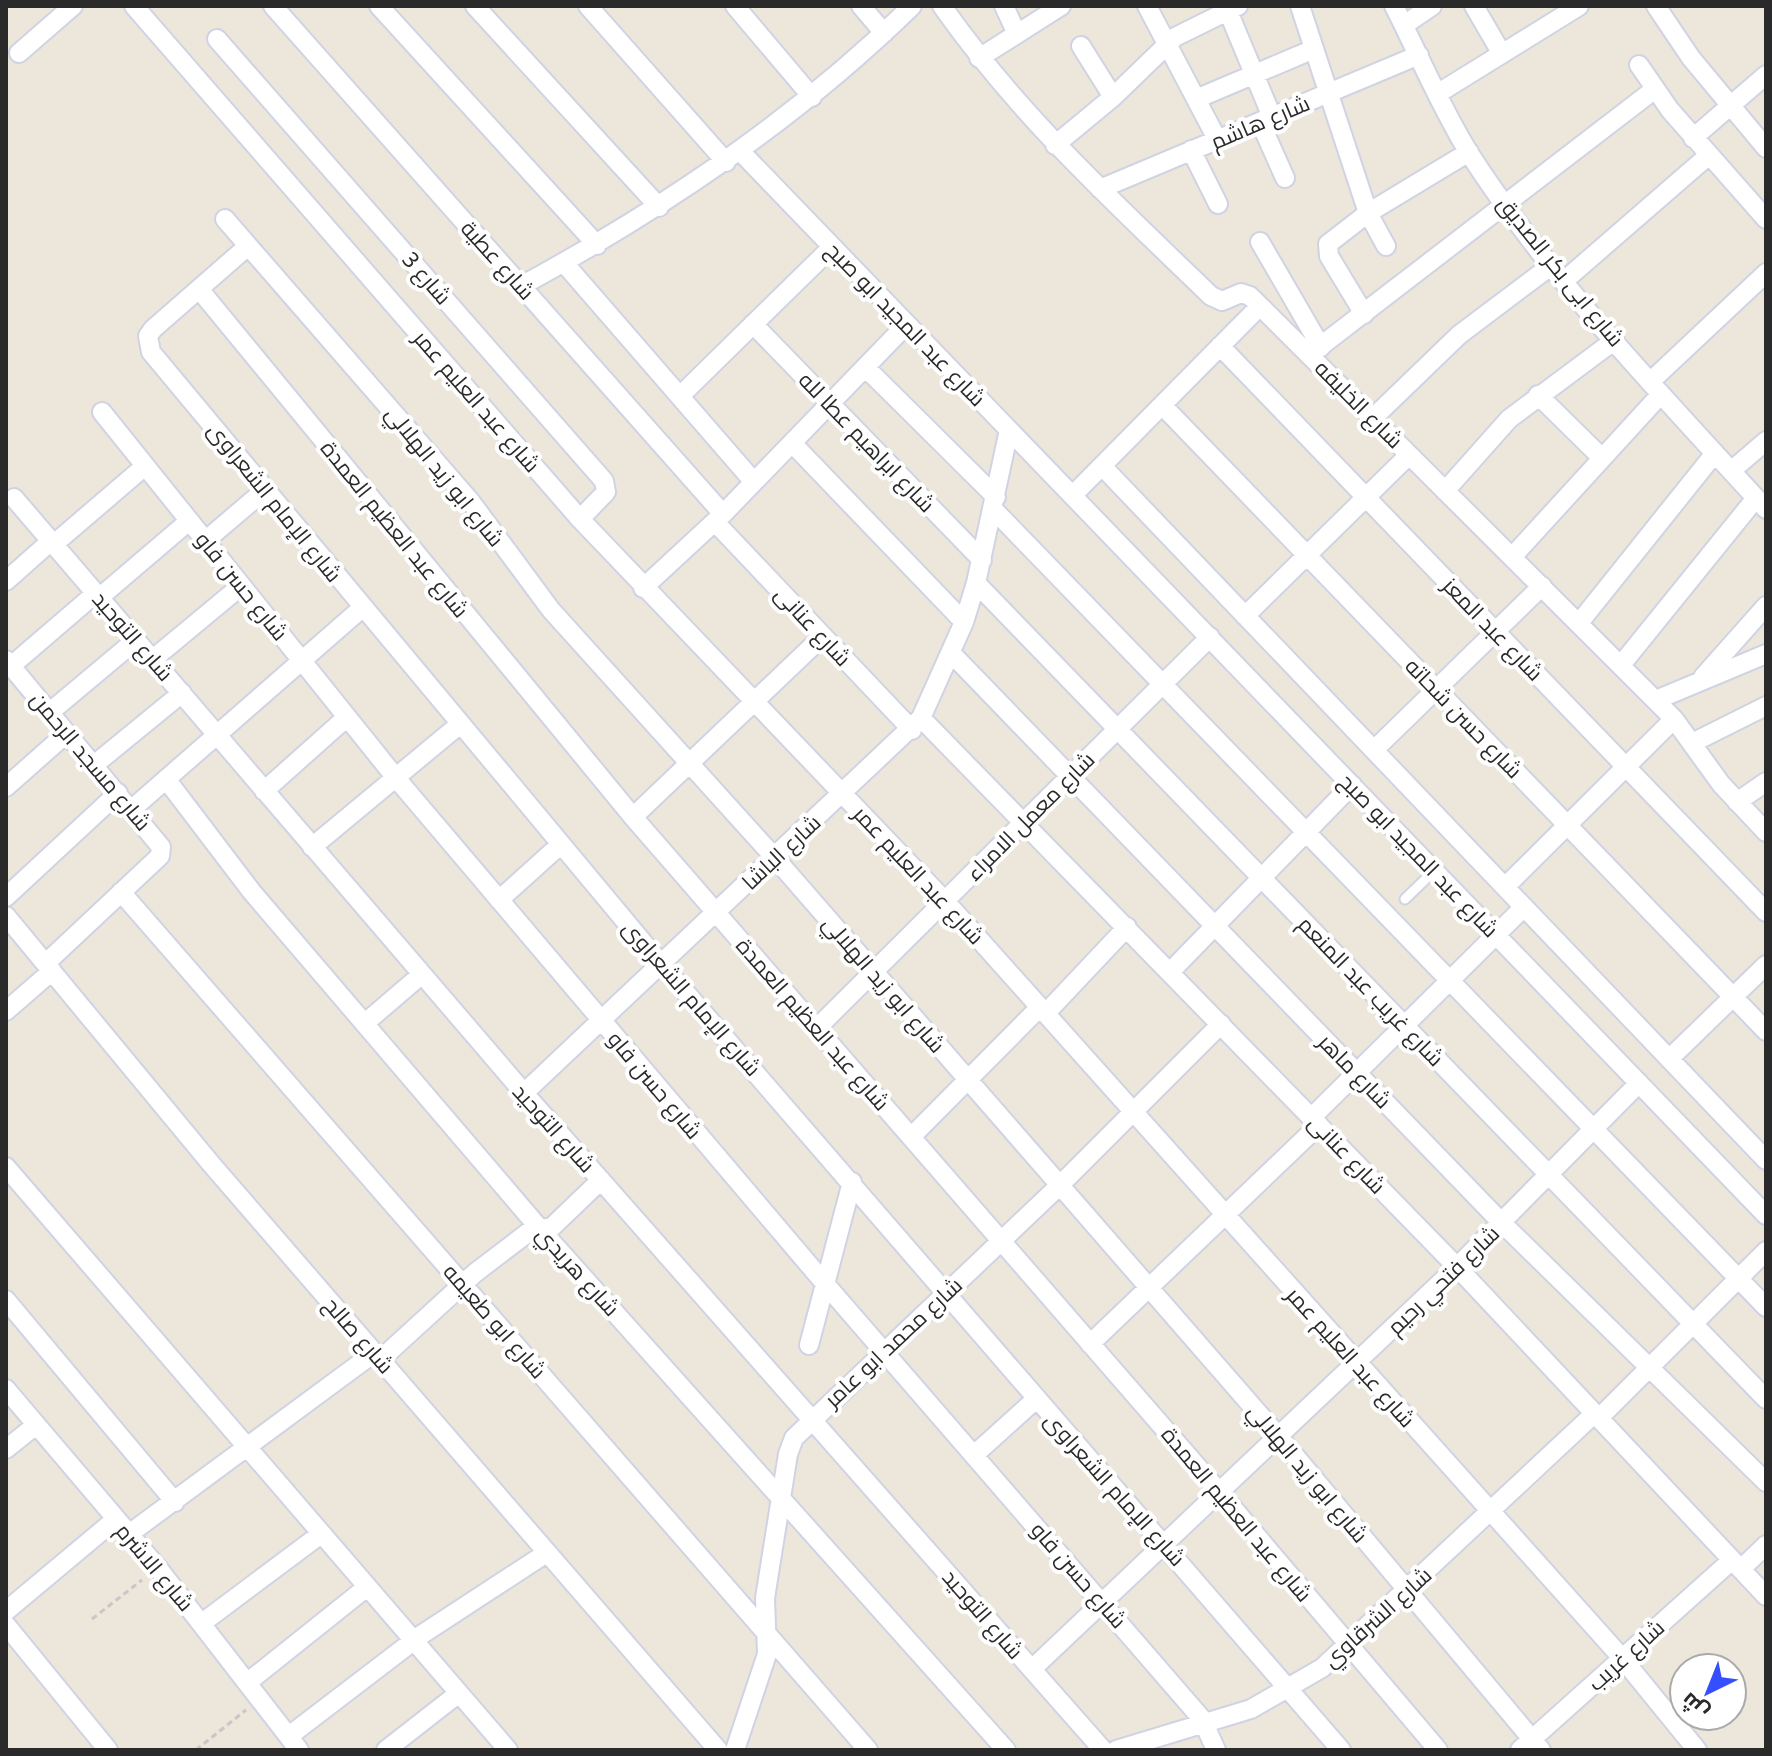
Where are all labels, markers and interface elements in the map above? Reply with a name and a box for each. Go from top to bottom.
street label: شارع هاشم [1205,87,1315,157]
street label: شارع ابى بكر الصديق [1491,189,1632,353]
street label: شارع عطية [454,213,542,306]
street label: شارع عبد المجيد ابو صبح [820,235,993,413]
street label: شارع 3 [396,245,459,311]
street label: شارع عبد العليم عمر [405,321,548,479]
street label: شارع الخليفه [1308,353,1410,455]
street label: شارع ابراهيم عطا لله [792,365,942,519]
street label: شارع ابو زيد الهلالي [377,399,512,554]
street label: شارع الإمام الشعراوى [200,415,350,589]
street label: شارع عبد العظيم العمدة [313,433,477,625]
street label: شارع حسن فاو [189,525,296,647]
street label: شارع عبد المعز [1435,569,1551,687]
street label: شارع عنانى [768,579,859,673]
street label: شارع التوحيد [86,584,181,687]
street label: شارع حسن شحاته [1399,651,1530,785]
street label: شارع مسجد الرحمن [24,684,159,837]
street label: شارع معمل الامراء [958,744,1101,887]
street label: شارع عبد المجيد ابو صبح [1333,766,1506,944]
street label: شارع عبد العليم عمر [845,797,992,951]
street label: شارع الباشا [734,807,827,896]
street label: شارع ابو زيد الهلالي [814,908,953,1061]
street label: شارع غريب عبد المنعم [1291,909,1451,1073]
street label: شارع الإمام الشعراوى [615,913,769,1083]
street label: شارع عبد العظيم العمدة [729,931,897,1117]
street label: شارع حسن فاو [601,1024,710,1145]
street label: شارع ماهر [1310,1025,1399,1115]
street label: شارع التوحيد [506,1076,603,1179]
street label: شارع عنانى [1302,1107,1393,1200]
street label: شارع فتحي رحيم [1380,1218,1507,1343]
street label: شارع هريدي [528,1219,627,1324]
street label: شارع ابو طعيمه [437,1257,554,1385]
street label: شارع محمد ابو عامر [815,1269,969,1415]
street label: شارع عبد العليم عمر [1278,1278,1423,1434]
street label: شارع صالح [317,1290,401,1380]
street label: شارع ابو زيد الهلالي [1239,1396,1376,1550]
street label: شارع الإمام الشعراوى [1037,1405,1193,1573]
street label: شارع عبد العظيم العمدة [1154,1419,1320,1609]
street label: شارع حسن فاو [1024,1515,1134,1635]
street label: شارع الاشرم [108,1516,202,1618]
street label: شارع الشرقاوي [1315,1559,1439,1675]
street label: شارع التوحيد [936,1562,1031,1665]
street label: شارع غريب [1581,1612,1671,1697]
north arrow [1668,1652,1748,1732]
text: ش [1673,1687,1714,1728]

